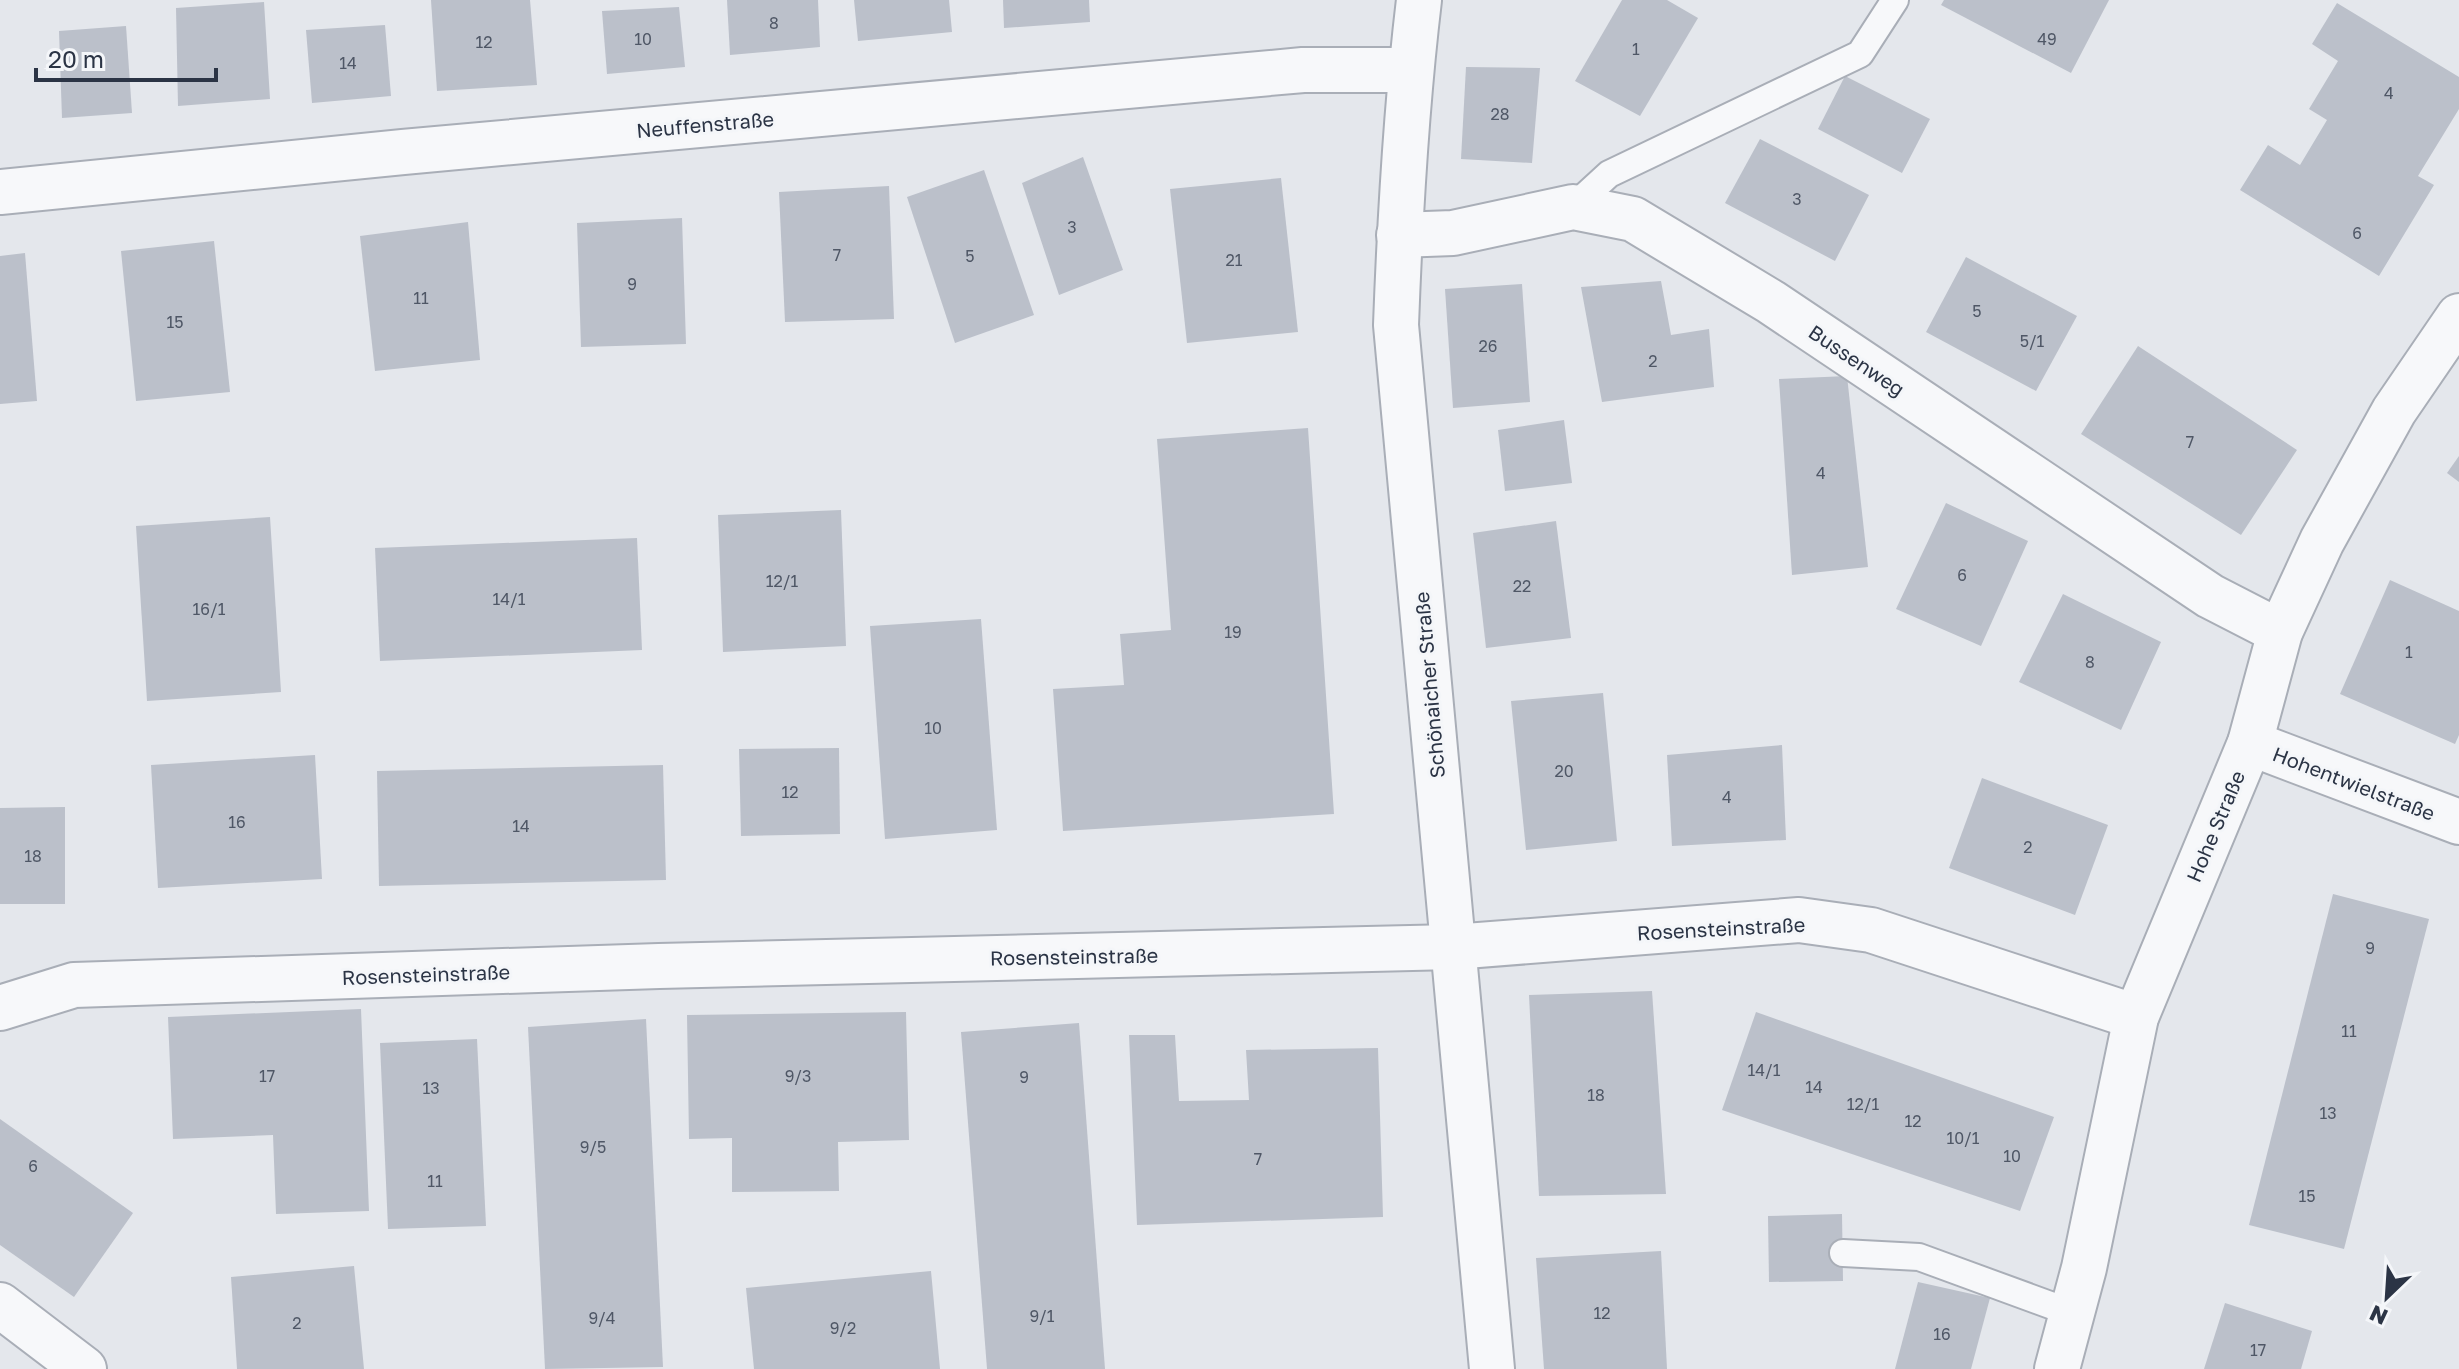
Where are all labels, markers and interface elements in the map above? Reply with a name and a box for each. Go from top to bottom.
house number: 8 [769,13,779,33]
house number: 10 [634,29,652,49]
house number: 49 [2037,29,2057,49]
scale bar [36,32,216,82]
house number: 12 [475,32,493,52]
house number: 1 [1632,39,1640,59]
text: 20 m [48,44,104,73]
house number: 14 [339,53,357,73]
house number: 4 [2384,83,2394,103]
house number: 28 [1490,104,1510,124]
street label: Neuffenstraße [635,106,775,142]
house number: 3 [1792,189,1802,209]
house number: 3 [1067,217,1077,237]
house number: 6 [2352,223,2362,243]
house number: 7 [833,245,841,265]
house number: 5 [965,246,975,266]
house number: 21 [1225,250,1243,270]
house number: 9 [627,274,637,294]
house number: 11 [413,288,429,308]
house number: 5 [1972,301,1982,321]
house number: 15 [166,312,184,332]
street label: Bussenweg [1805,319,1909,401]
house number: 5/1 [2020,331,2045,351]
house number: 26 [1479,336,1497,356]
house number: 2 [1648,351,1658,371]
house number: 7 [2186,432,2194,452]
house number: 4 [1816,463,1826,483]
house number: 6 [1957,565,1967,585]
house number: 12/1 [766,571,798,591]
house number: 22 [1513,576,1531,596]
house number: 14/1 [493,589,526,609]
street label: Schönaicher Straße [1409,591,1449,779]
house number: 16/1 [193,599,226,619]
house number: 19 [1224,622,1242,642]
house number: 1 [2405,642,2413,662]
house number: 8 [2085,652,2095,672]
house number: 10 [924,718,942,738]
street label: Hohentwielstraße [2270,741,2438,825]
house number: 20 [1554,761,1574,781]
street label: Hohe Straße [2181,767,2249,885]
house number: 12 [781,782,799,802]
house number: 4 [1722,787,1732,807]
house number: 16 [228,812,246,832]
house number: 14 [512,816,530,836]
house number: 2 [2023,837,2033,857]
house number: 18 [24,846,42,866]
street label: Rosensteinstraße [1636,912,1806,944]
house number: 9 [2365,938,2375,958]
street label: Rosensteinstraße [990,943,1158,969]
street label: Rosensteinstraße [341,959,511,989]
house number: 11 [2341,1021,2357,1041]
house number: 14/1 [1748,1060,1781,1080]
house number: 17 [259,1066,275,1086]
house number: 9/3 [785,1066,811,1086]
house number: 9 [1019,1067,1029,1087]
house number: 14 [1805,1077,1823,1097]
house number: 13 [422,1078,440,1098]
house number: 18 [1587,1085,1605,1105]
house number: 12/1 [1847,1094,1879,1114]
house number: 13 [2319,1103,2337,1123]
house number: 12 [1904,1111,1922,1131]
house number: 10/1 [1946,1128,1980,1148]
house number: 9/5 [580,1137,606,1157]
house number: 10 [2003,1146,2021,1166]
house number: 7 [1254,1149,1262,1169]
house number: 6 [28,1156,38,1176]
house number: 11 [427,1171,443,1191]
house number: 15 [2298,1186,2316,1206]
north arrow [2347,1257,2427,1337]
text: N [2365,1300,2392,1331]
house number: 12 [1593,1303,1611,1323]
house number: 9/1 [1029,1306,1055,1326]
house number: 9/4 [588,1308,616,1328]
house number: 2 [292,1313,302,1333]
house number: 9/2 [830,1318,856,1338]
house number: 16 [1933,1324,1951,1344]
house number: 17 [2250,1340,2266,1360]

